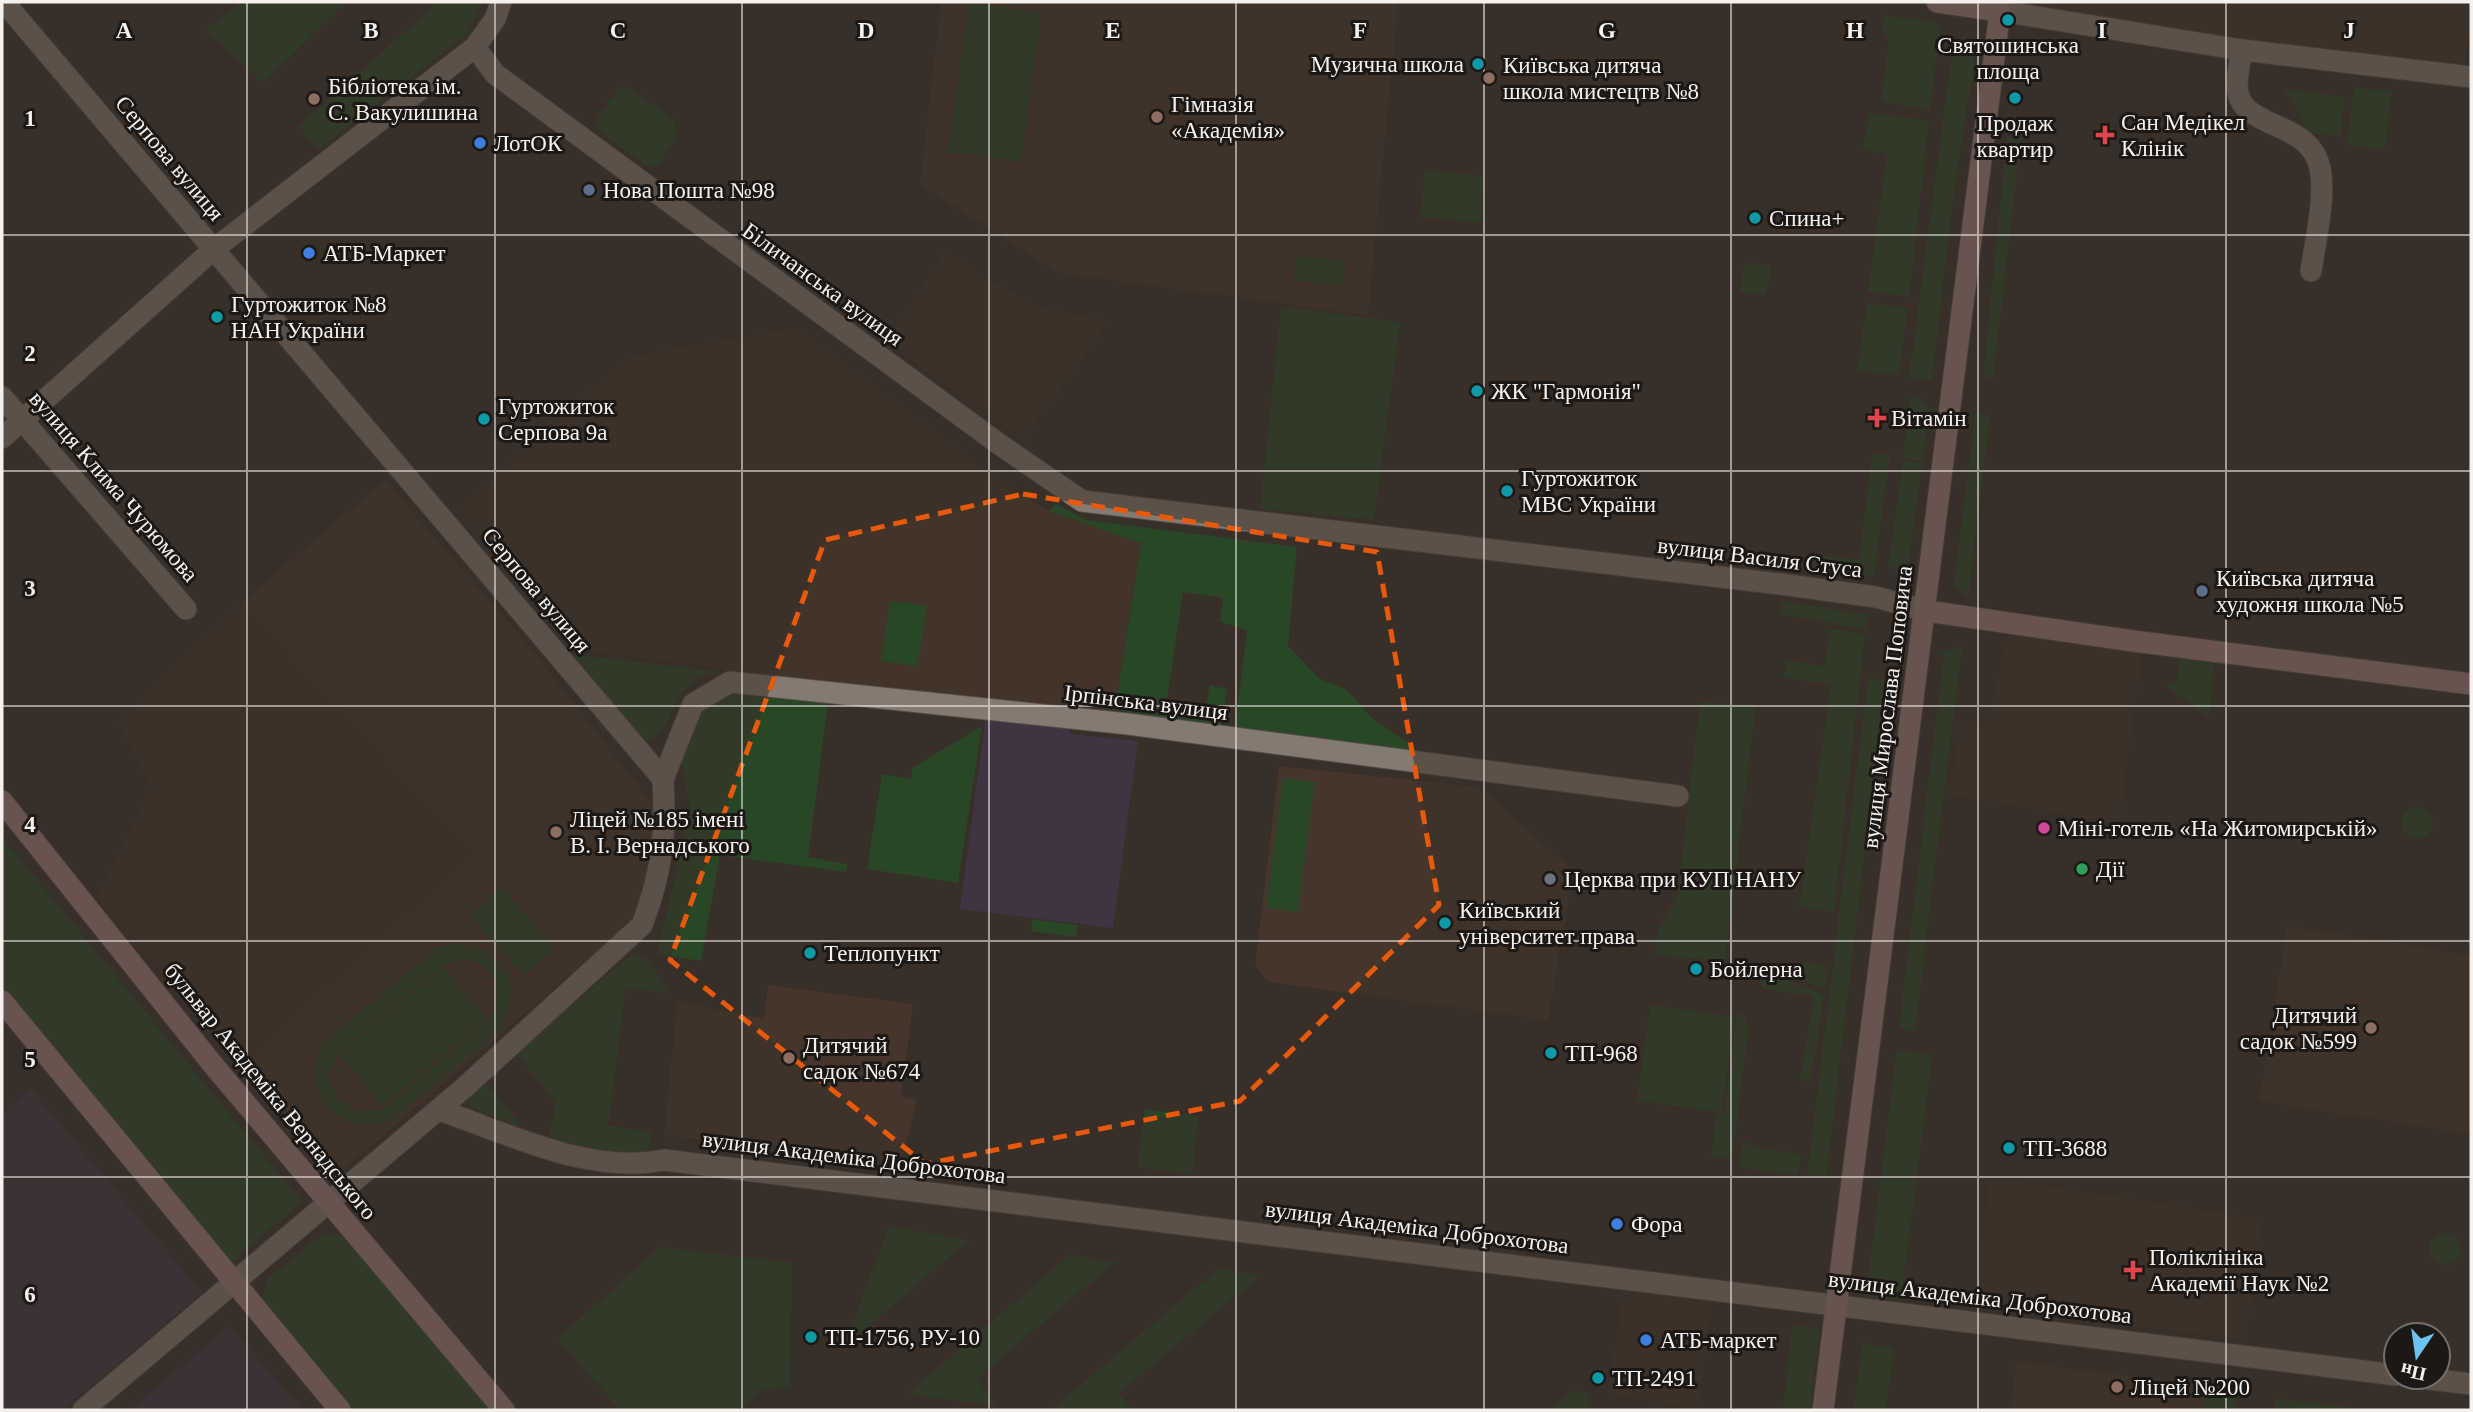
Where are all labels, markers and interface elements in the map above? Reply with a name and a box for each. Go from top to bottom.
marker: Святошинська площа [2000,12,2016,28]
text: A [116,18,133,43]
text: B [363,18,379,43]
text: C [610,18,626,43]
text: D [858,18,874,43]
text: E [1105,18,1121,43]
text: F [1353,18,1367,43]
text: G [1598,18,1616,43]
text: H [1846,18,1864,43]
text: I [2098,18,2107,43]
text: J [2343,18,2355,43]
place label: Святошинська площа [1937,33,2079,84]
place label: Музична школа [1311,52,1464,77]
place label: Київська дитяча школа мистецтв №8 [1503,53,1699,104]
marker: Музична школа [1470,56,1486,72]
marker: Київська дитяча школа мистецтв №8 [1481,70,1497,86]
place label: Бібліотека ім. С. Вакулишина [328,74,478,125]
marker: Продаж квартир [2007,90,2023,106]
street label: Серпова вулиця [110,91,229,226]
marker: Бібліотека ім. С. Вакулишина [306,91,322,107]
place label: Гімназія «Академія» [1171,92,1285,143]
text: 1 [24,106,36,131]
marker: Гімназія «Академія» [1149,109,1165,125]
place label: Сан Медікел Клінік [2121,110,2245,161]
place label: Продаж квартир [1977,111,2054,162]
marker: Сан Медікел Клінік [2095,125,2115,145]
place label: ЛотОК [494,131,563,156]
marker: ЛотОК [472,135,488,151]
place label: Нова Пошта №98 [603,178,775,203]
marker: Нова Пошта №98 [581,182,597,198]
place label: Спина+ [1769,206,1844,231]
marker: Спина+ [1747,210,1763,226]
street label: Біличанська вулиця [738,218,908,351]
place label: АТБ-Маркет [323,241,446,266]
marker: АТБ-Маркет [301,245,317,261]
place label: Гуртожиток №8 НАН України [231,292,387,343]
marker: Гуртожиток №8 НАН України [209,309,225,325]
text: 2 [24,341,36,366]
place label: ЖК "Гармонія" [1491,379,1641,404]
marker: ЖК "Гармонія" [1469,383,1485,399]
street label: вулиця Клима Чурюмова [24,386,203,587]
place label: Гуртожиток Серпова 9а [498,394,615,445]
place label: Вітамін [1891,406,1967,431]
marker: Вітамін [1869,410,1885,426]
marker: Гуртожиток Серпова 9а [476,411,492,427]
place label: Гуртожиток МВС України [1521,466,1656,517]
marker: Гуртожиток МВС України [1499,483,1515,499]
street label: Серпова вулиця [477,523,596,658]
street label: вулиця Василя Стуса [1656,533,1864,582]
street label: вулиця Мирослава Поповича [1858,564,1917,850]
place label: Київська дитяча художня школа №5 [2216,566,2404,617]
text: 3 [24,576,36,601]
marker: Київська дитяча художня школа №5 [2194,583,2210,599]
street label: Ірпінська вулиця [1063,680,1230,725]
place label: Ліцей №185 імені В. І. Вернадського [570,807,750,858]
text: 4 [24,812,36,837]
place label: Міні-готель «На Житомирській» [2058,816,2377,841]
marker: Міні-готель «На Житомирській» [2036,820,2052,836]
marker: Ліцей №185 імені В. І. Вернадського [548,824,564,840]
place label: Дії [2096,857,2125,882]
marker: Дії [2074,861,2090,877]
place label: Церква при КУП НАНУ [1564,867,1802,892]
marker: Церква при КУП НАНУ [1542,871,1558,887]
place label: Київський університет права [1459,898,1635,949]
marker: Київський університет права [1437,915,1453,931]
place label: Теплопункт [824,941,940,966]
marker: Теплопункт [802,945,818,961]
place label: Бойлерна [1710,957,1803,982]
street label: бульвар Академіка Вернадського [159,958,382,1224]
marker: Бойлерна [1688,961,1704,977]
place label: Дитячий садок №599 [2240,1003,2357,1054]
marker: Дитячий садок №599 [2363,1020,2379,1036]
place label: Дитячий садок №674 [803,1033,921,1084]
place label: ТП-968 [1565,1041,1638,1066]
marker: ТП-968 [1543,1045,1559,1061]
text: 5 [24,1047,36,1072]
marker: Дитячий садок №674 [781,1050,797,1066]
street label: вулиця Академіка Доброхотова [701,1126,1007,1189]
place label: ТП-3688 [2023,1136,2107,1161]
marker: ТП-3688 [2001,1140,2017,1156]
street label: вулиця Академіка Доброхотова [1264,1196,1570,1259]
place label: Фора [1631,1212,1682,1237]
marker: Фора [1609,1216,1625,1232]
place label: Поліклініка Академії Наук №2 [2149,1245,2329,1296]
marker: Поліклініка Академії Наук №2 [2123,1260,2143,1280]
street label: вулиця Академіка Доброхотова [1827,1266,2133,1329]
text: 6 [24,1282,36,1307]
north arrow [2382,1321,2452,1391]
place label: ТП-1756, РУ-10 [825,1325,980,1350]
place label: АТБ-маркет [1660,1328,1776,1353]
marker: ТП-1756, РУ-10 [803,1329,819,1345]
marker: АТБ-маркет [1638,1332,1654,1348]
text: Пн [2398,1359,2428,1385]
place label: ТП-2491 [1612,1366,1696,1391]
marker: ТП-2491 [1590,1370,1606,1386]
place label: Ліцей №200 [2131,1375,2250,1400]
marker: Ліцей №200 [2109,1379,2125,1395]

